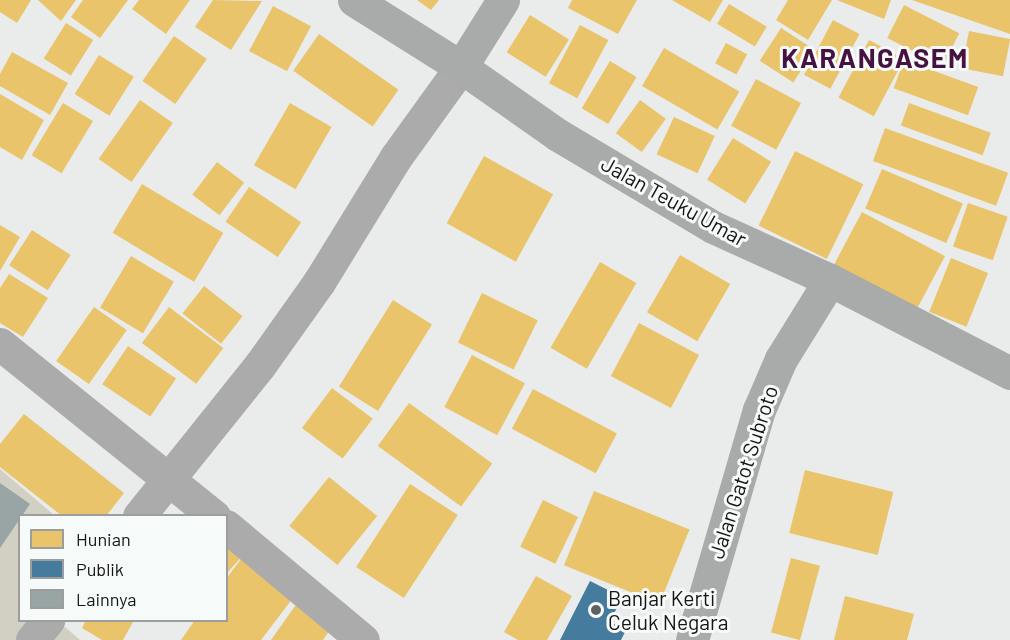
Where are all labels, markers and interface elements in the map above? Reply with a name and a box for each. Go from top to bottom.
district label: KARANGASEM [781,42,969,74]
street label: Jalan Teuku Umar [597,151,751,251]
street label: Jalan Gatot Subroto [703,382,783,562]
legend [18,514,228,622]
text: Hunian [76,528,131,550]
text: Publik [76,558,124,580]
place label: Banjar Kerti Celuk Negara [608,585,728,635]
text: Lainnya [76,588,137,610]
marker: Banjar Kerti Celuk Negara [589,603,603,617]

